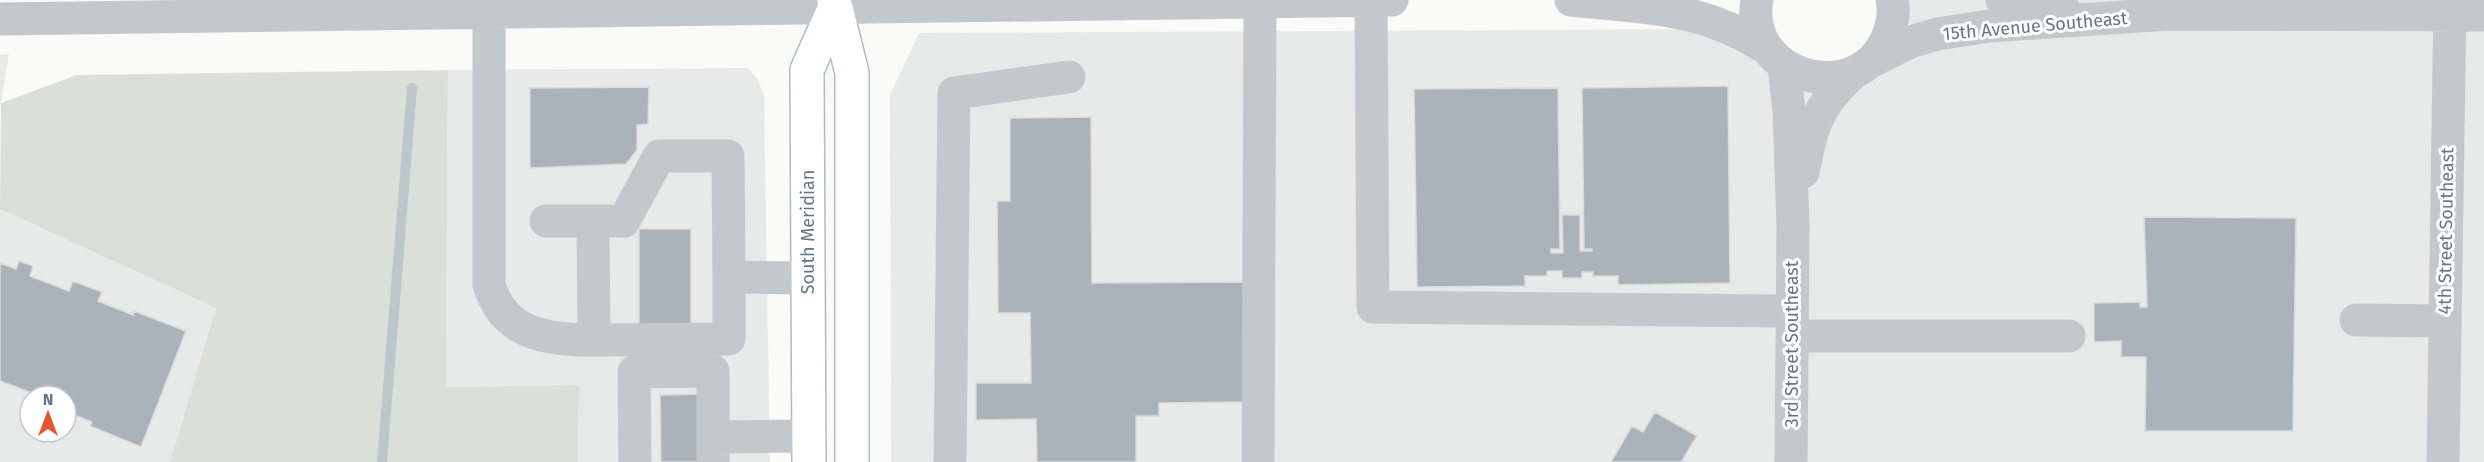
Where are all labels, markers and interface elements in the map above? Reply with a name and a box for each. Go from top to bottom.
street label: 15th Avenue Southeast [1942,7,2129,45]
street label: 4th Street Southeast [2434,147,2458,315]
street label: South Meridian [797,170,819,294]
street label: 3rd Street Southeast [1781,260,1803,427]
north arrow [18,384,78,444]
text: N [43,390,53,409]

